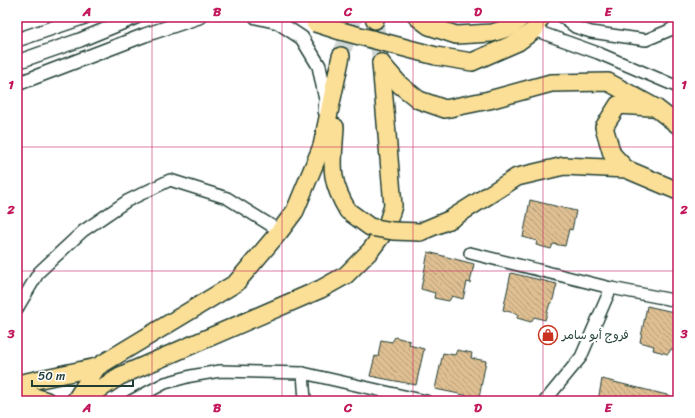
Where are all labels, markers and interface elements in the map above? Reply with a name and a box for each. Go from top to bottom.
text: A [82,0,91,23]
text: B [213,0,222,23]
text: C [343,0,353,23]
text: D [474,0,482,23]
text: E [604,0,613,23]
text: 1 [8,73,14,96]
text: 1 [681,73,687,96]
text: 2 [6,198,15,221]
text: 2 [679,198,688,221]
text: 3 [6,322,15,345]
text: 3 [679,322,688,345]
shop icon: فروج أبو سامر [537,324,559,346]
place label: فروج أبو سامر [561,324,629,346]
scale bar [32,362,133,388]
text: 50 m [38,365,65,387]
text: A [82,396,91,418]
text: B [213,396,222,418]
text: C [343,396,353,418]
text: D [474,396,482,418]
text: E [604,396,613,418]

